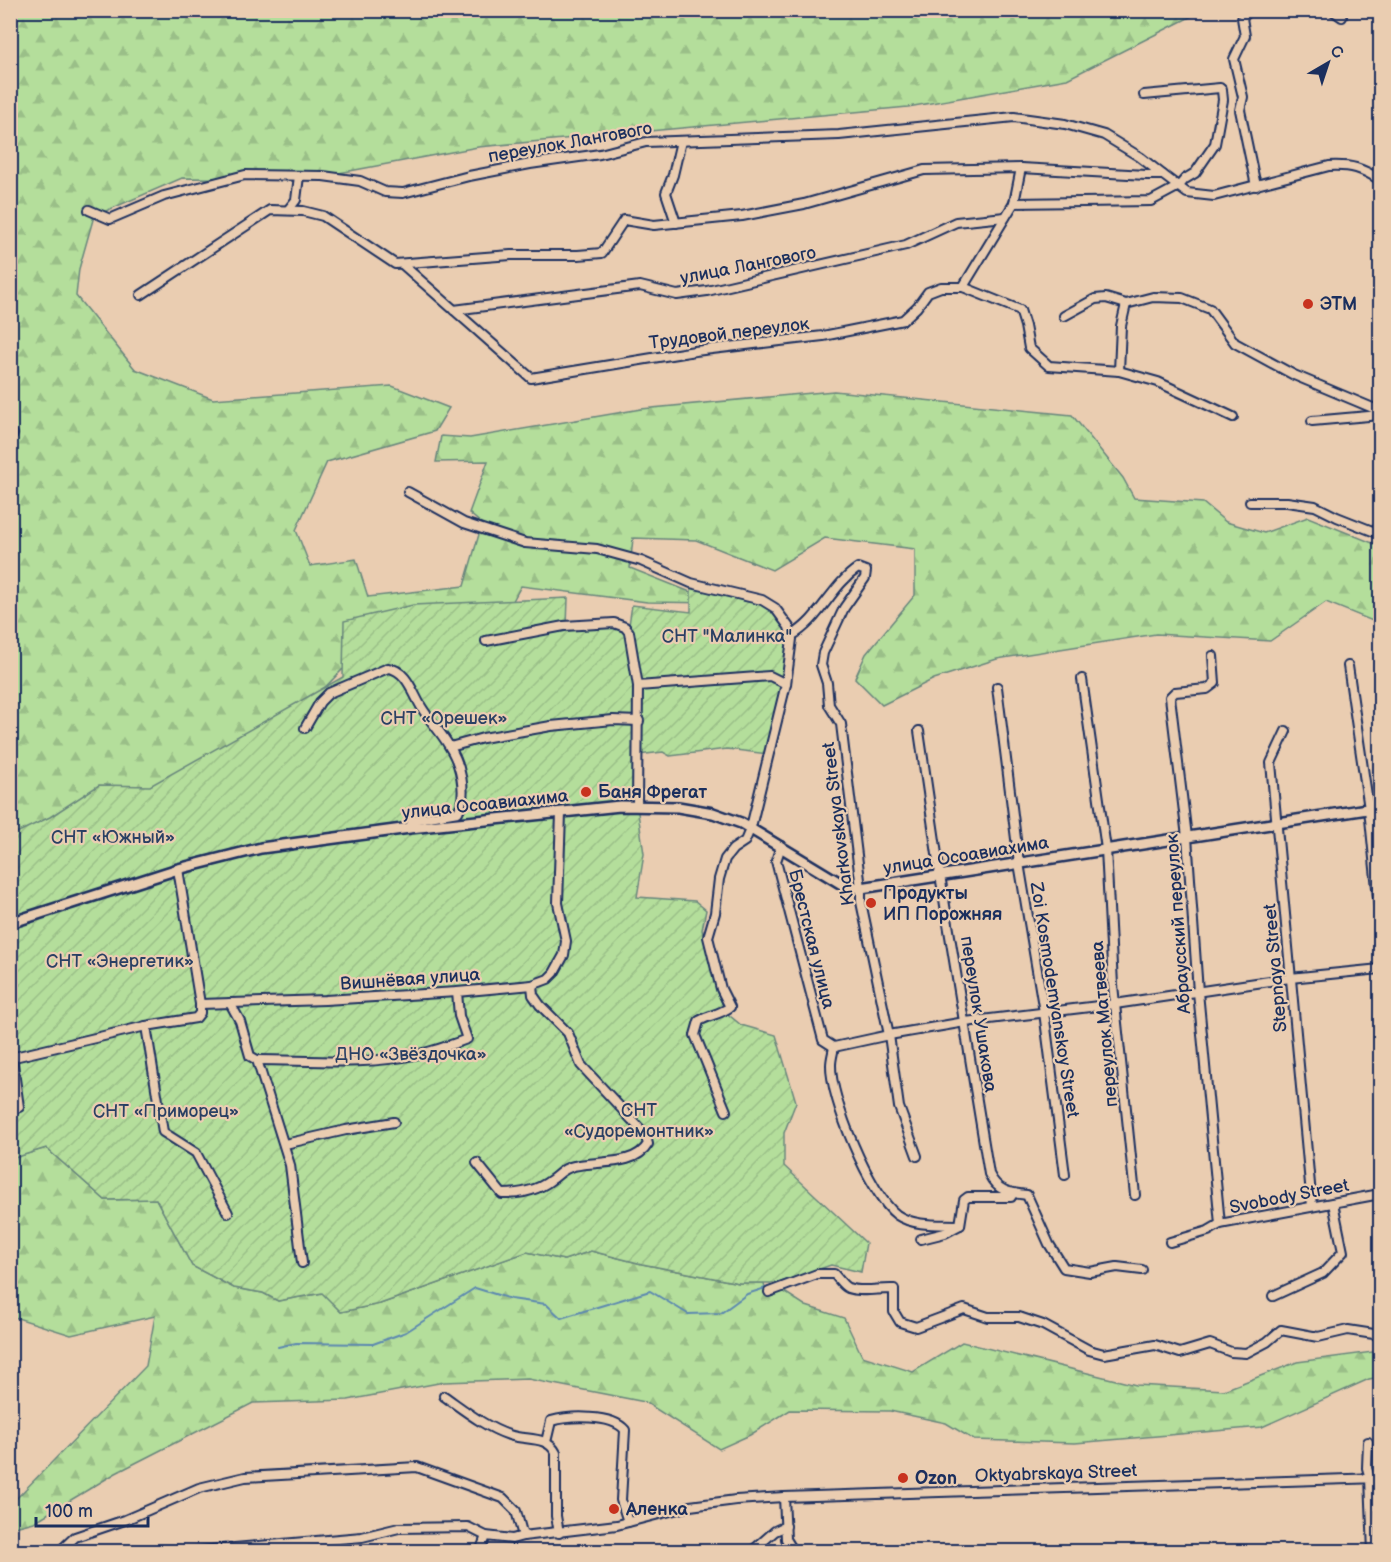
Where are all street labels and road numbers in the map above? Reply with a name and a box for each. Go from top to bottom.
street label: переулок Лангового [487,118,654,167]
street label: улица Лангового [678,242,818,289]
street label: Трудовой переулок [648,313,811,354]
street label: Kharkovskaya Street [818,740,859,907]
street label: улица Осоавиахима [401,785,570,824]
street label: улица Осоавиахима [882,832,1051,879]
street label: Абраусский переулок [1162,833,1195,1016]
street label: Брестская улица [784,867,839,1011]
street label: Zoi Kosmodemyanskoy Street [1025,880,1084,1120]
street label: Stepnaya Street [1259,902,1292,1033]
street label: переулок Ушакова [956,934,1001,1094]
street label: переулок Матвеева [1087,940,1122,1108]
street label: Вишнёвая улица [339,964,481,995]
street label: Svobody Street [1228,1175,1351,1218]
street label: Oktyabrskaya Street [974,1460,1138,1487]

